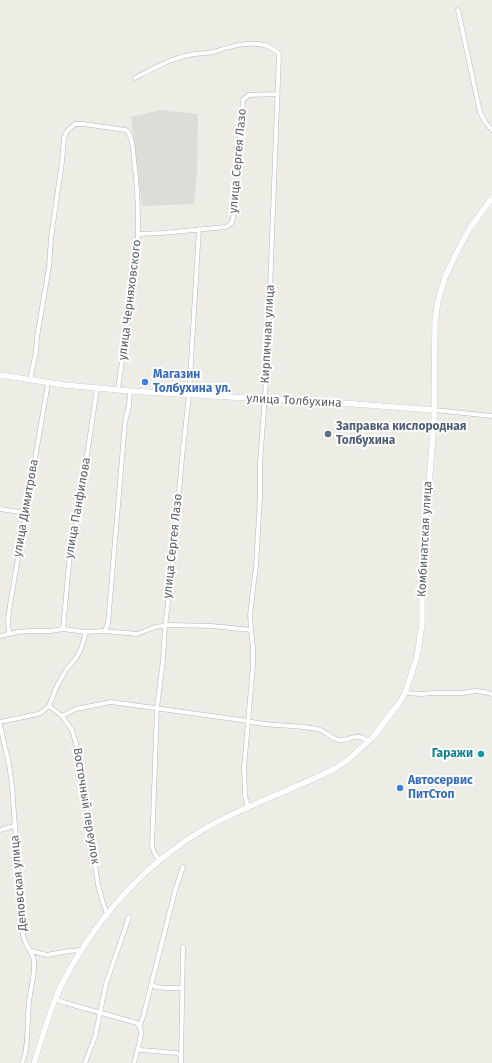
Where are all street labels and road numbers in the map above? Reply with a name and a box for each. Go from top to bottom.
street label: улица Сергея Лазо [226,108,250,214]
street label: улица Черняховского [115,239,145,361]
street label: Кирпичная улица [258,284,278,384]
street label: улица Толбухина [246,391,342,411]
street label: улица Панфилова [62,456,94,560]
street label: улица Димитрова [10,458,42,558]
street label: Комбинатская улица [415,481,435,597]
street label: улица Сергея Лазо [160,493,186,599]
street label: Восточный переулок [70,746,102,866]
street label: Деповская улица [8,834,30,932]

